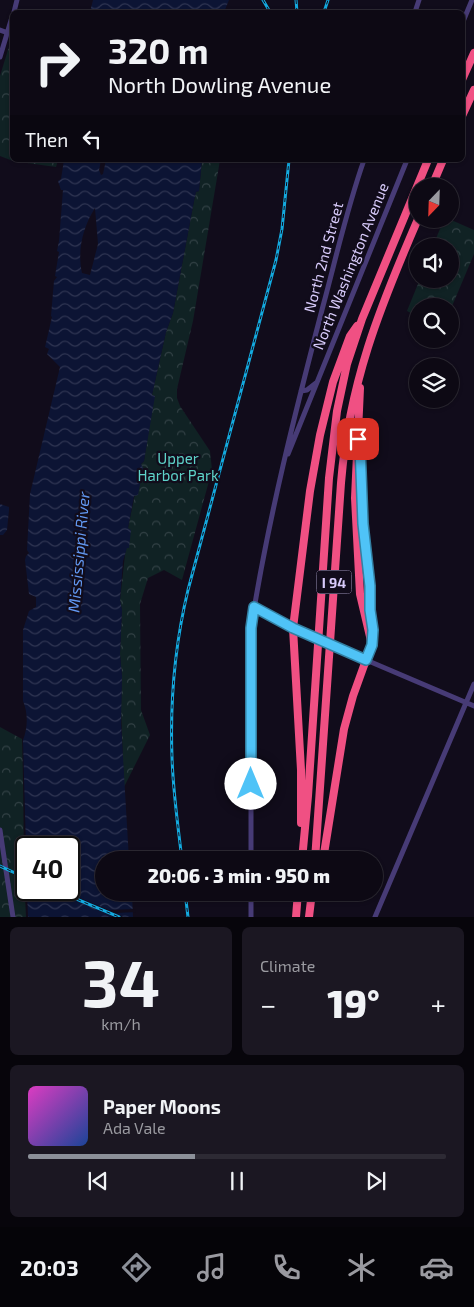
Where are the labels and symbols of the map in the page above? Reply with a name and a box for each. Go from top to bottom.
north arrow [409,178,459,228]
street label: North Washington Avenue [308,180,392,352]
street label: North 2nd Street [300,200,346,314]
pin [337,418,379,460]
park label: Upper Harbor Park [137,449,219,484]
water label: Mississippi River [63,490,93,613]
road number: I 94 [316,570,352,594]
position arrow [224,757,276,809]
speed limit sign: 40 [15,836,80,901]

